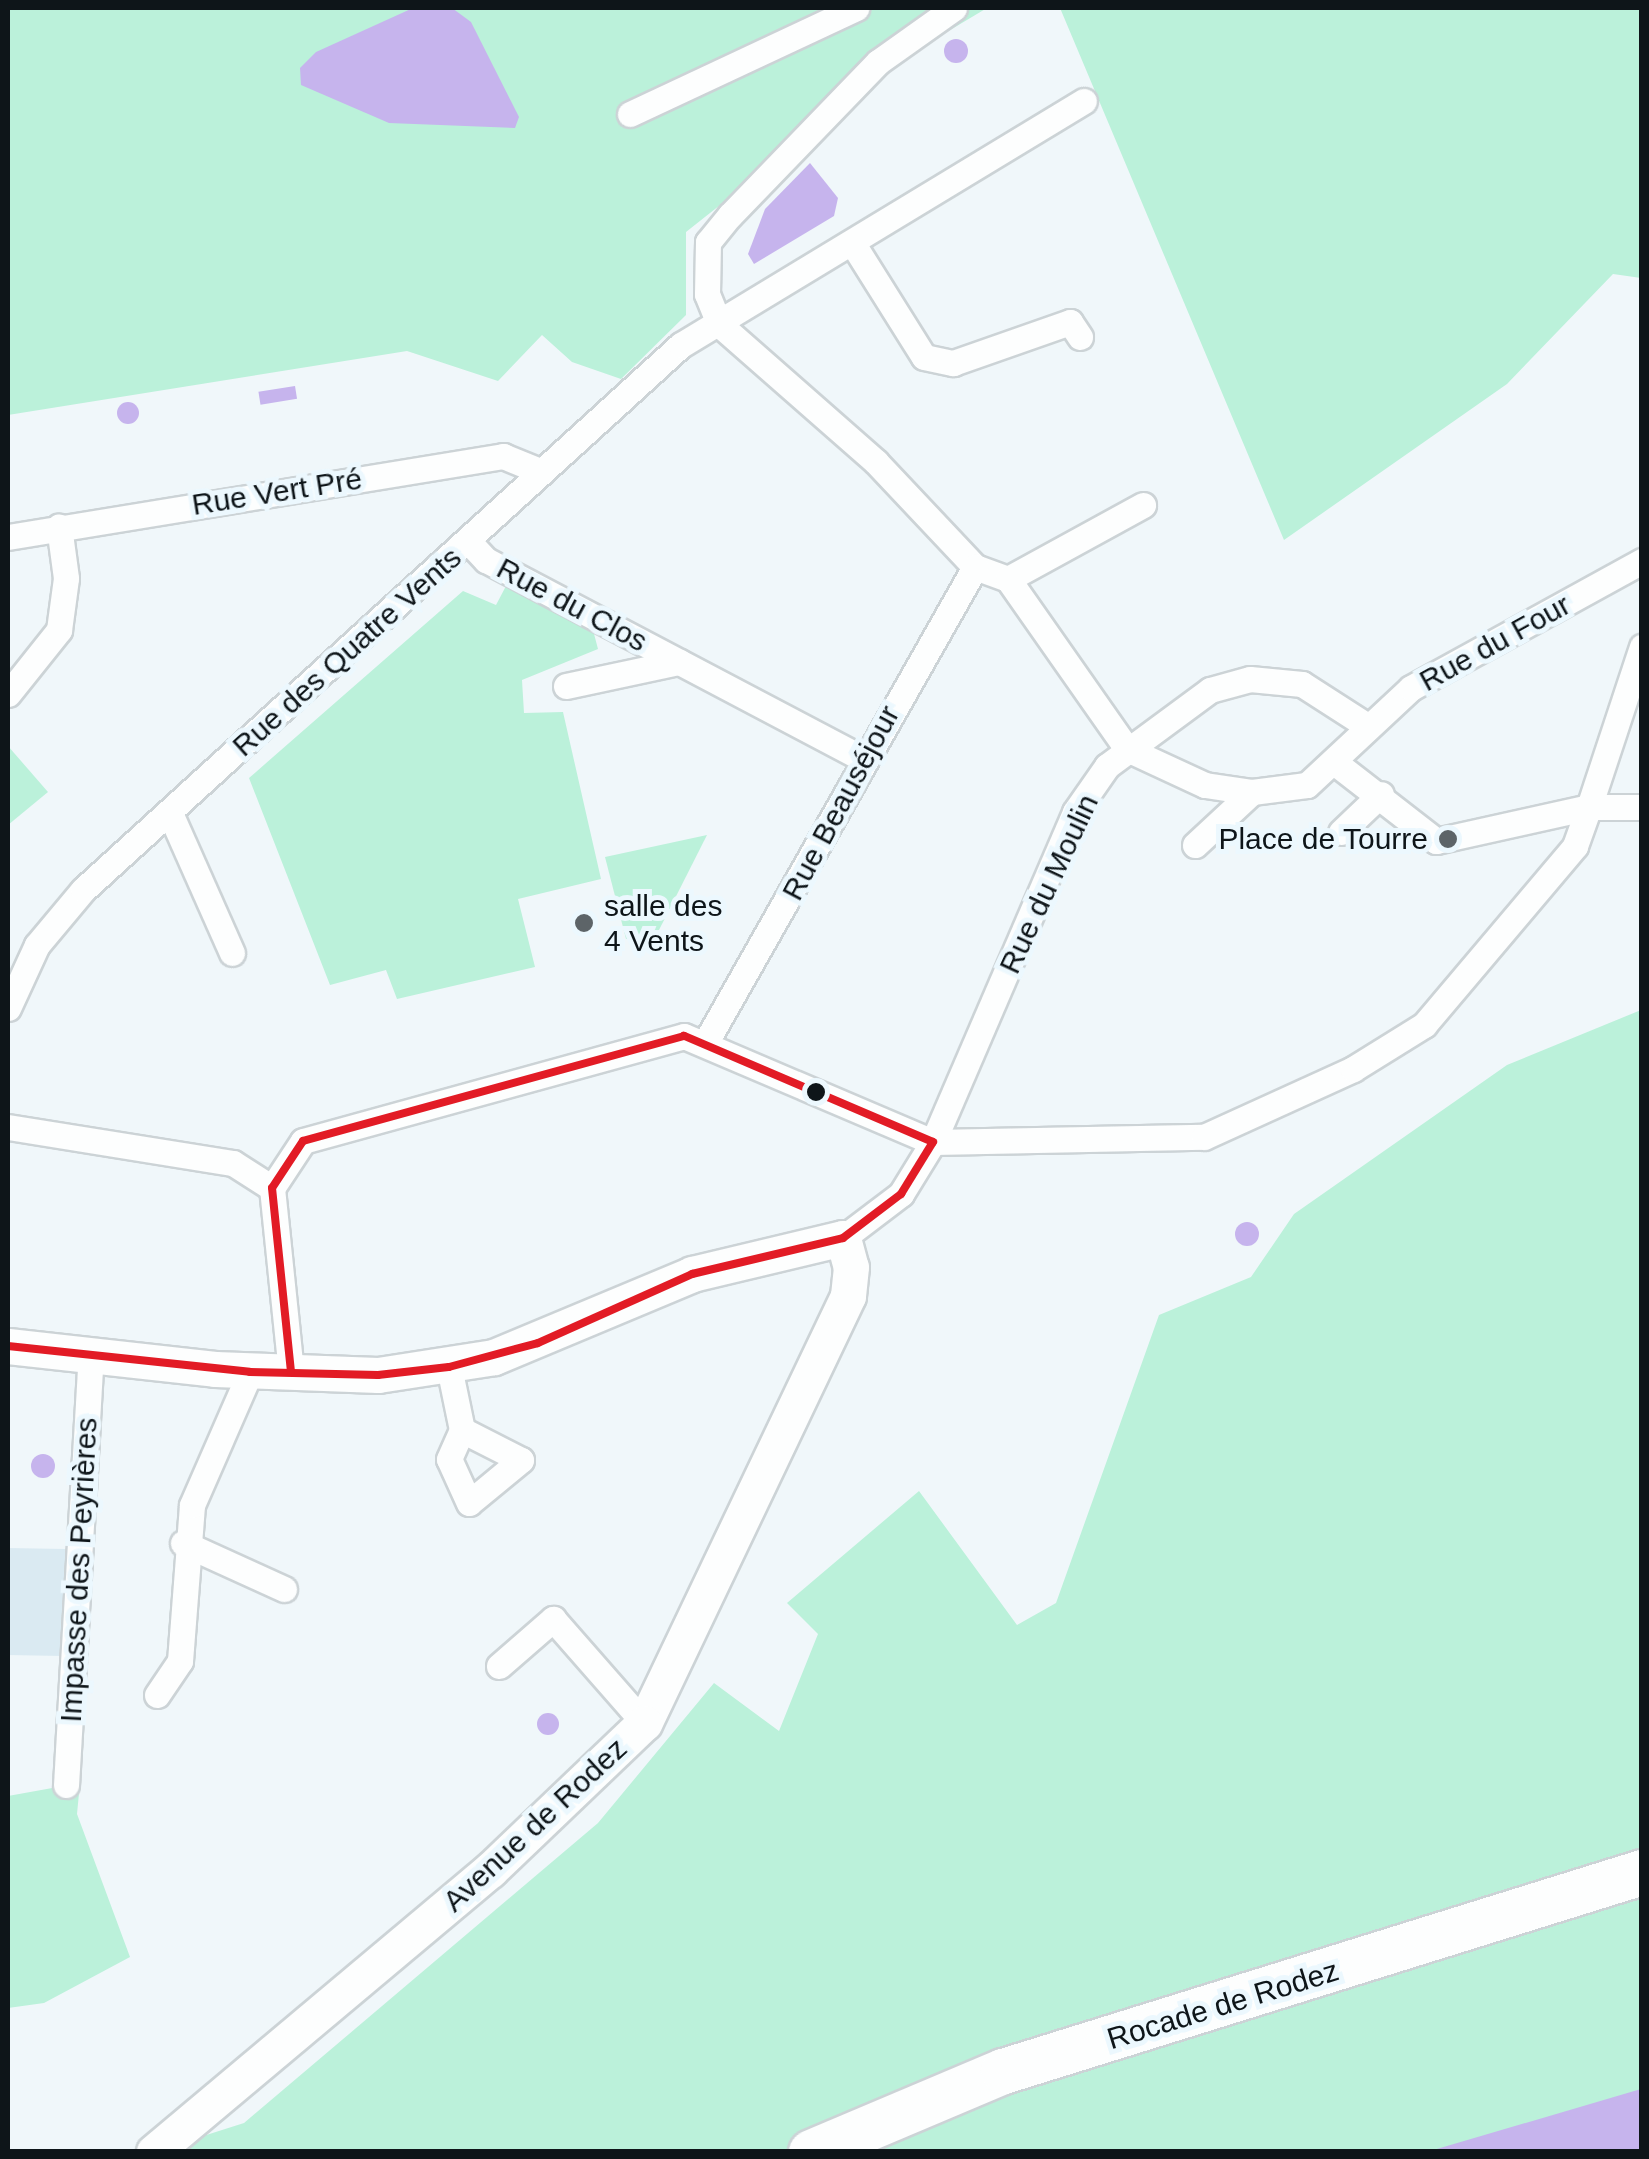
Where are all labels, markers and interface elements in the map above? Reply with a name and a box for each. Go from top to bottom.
street label: Rue Vert Pré [189,461,365,523]
street label: Rue des Quatre Vents [225,540,469,764]
street label: Rue du Clos [491,550,653,660]
street label: Rue du Four [1413,587,1577,699]
street label: Rue Beauséjour [775,700,907,906]
street label: Rue du Moulin [992,789,1106,979]
place label: Place de Tourre [1218,821,1428,857]
marker: Place de Tourre [1437,828,1459,850]
place label: salle des 4 Vents [604,888,722,958]
marker: salle des 4 Vents [573,912,595,934]
unlabelled marker [806,1082,826,1102]
street label: Impasse des Peyrières [53,1417,105,1723]
street label: Avenue de Rodez [436,1731,634,1919]
street label: Rocade de Rodez [1103,1953,1343,2057]

